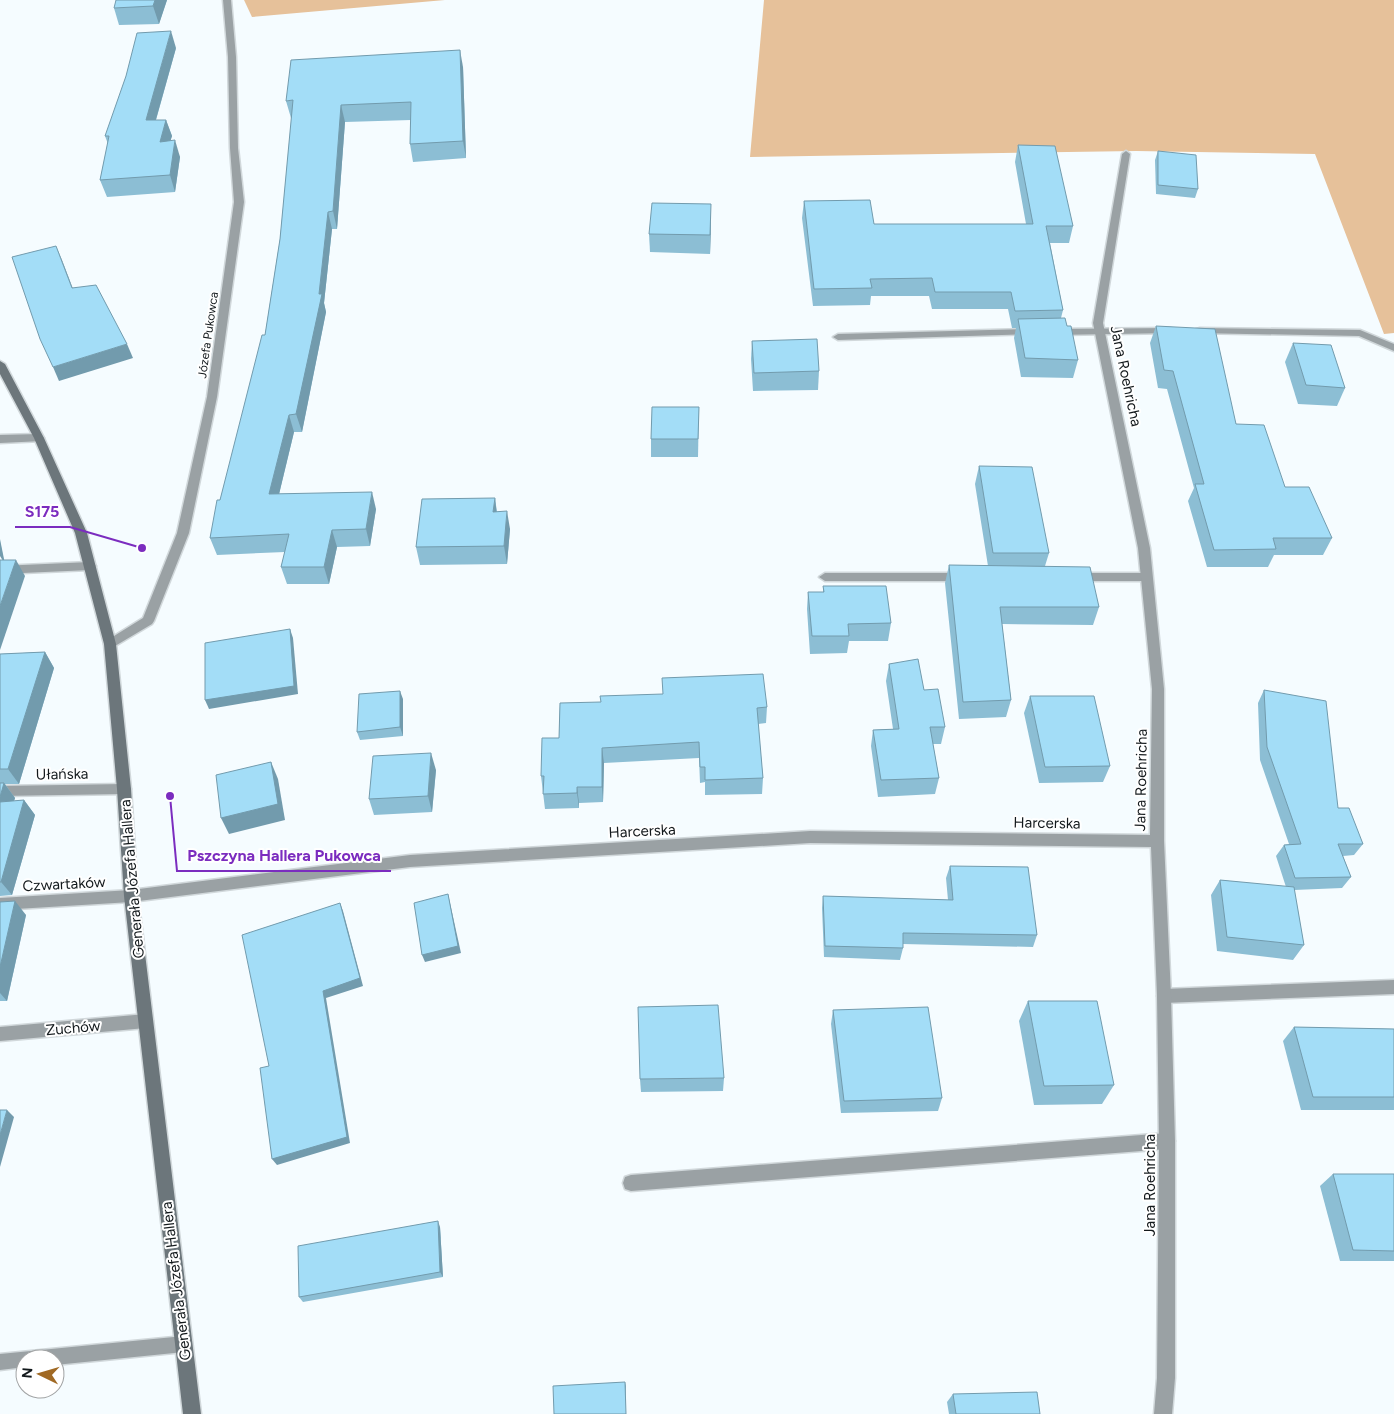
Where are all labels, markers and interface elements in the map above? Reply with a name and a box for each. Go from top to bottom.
street label: Józefa Pukowca [195,291,221,379]
street label: Jana Roehricha [1107,324,1145,428]
callout: S175 [15,496,70,527]
text: S175 [25,502,59,521]
street label: Jana Roehricha [1131,729,1151,831]
street label: Ułańska [36,765,88,783]
street label: Generała Józefa Hallera [116,799,148,959]
street label: Harcerska [1013,813,1081,833]
street label: Harcerska [608,820,676,842]
callout: Pszczyna Hallera Pukowca [177,840,391,871]
text: Pszczyna Hallera Pukowca [187,846,381,865]
street label: Czwartaków [22,873,106,895]
street label: Zuchów [45,1017,101,1039]
street label: Jana Roehricha [1141,1134,1159,1236]
street label: Generała Józefa Hallera [157,1201,195,1361]
north arrow [15,1349,65,1399]
text: N [19,1367,36,1379]

